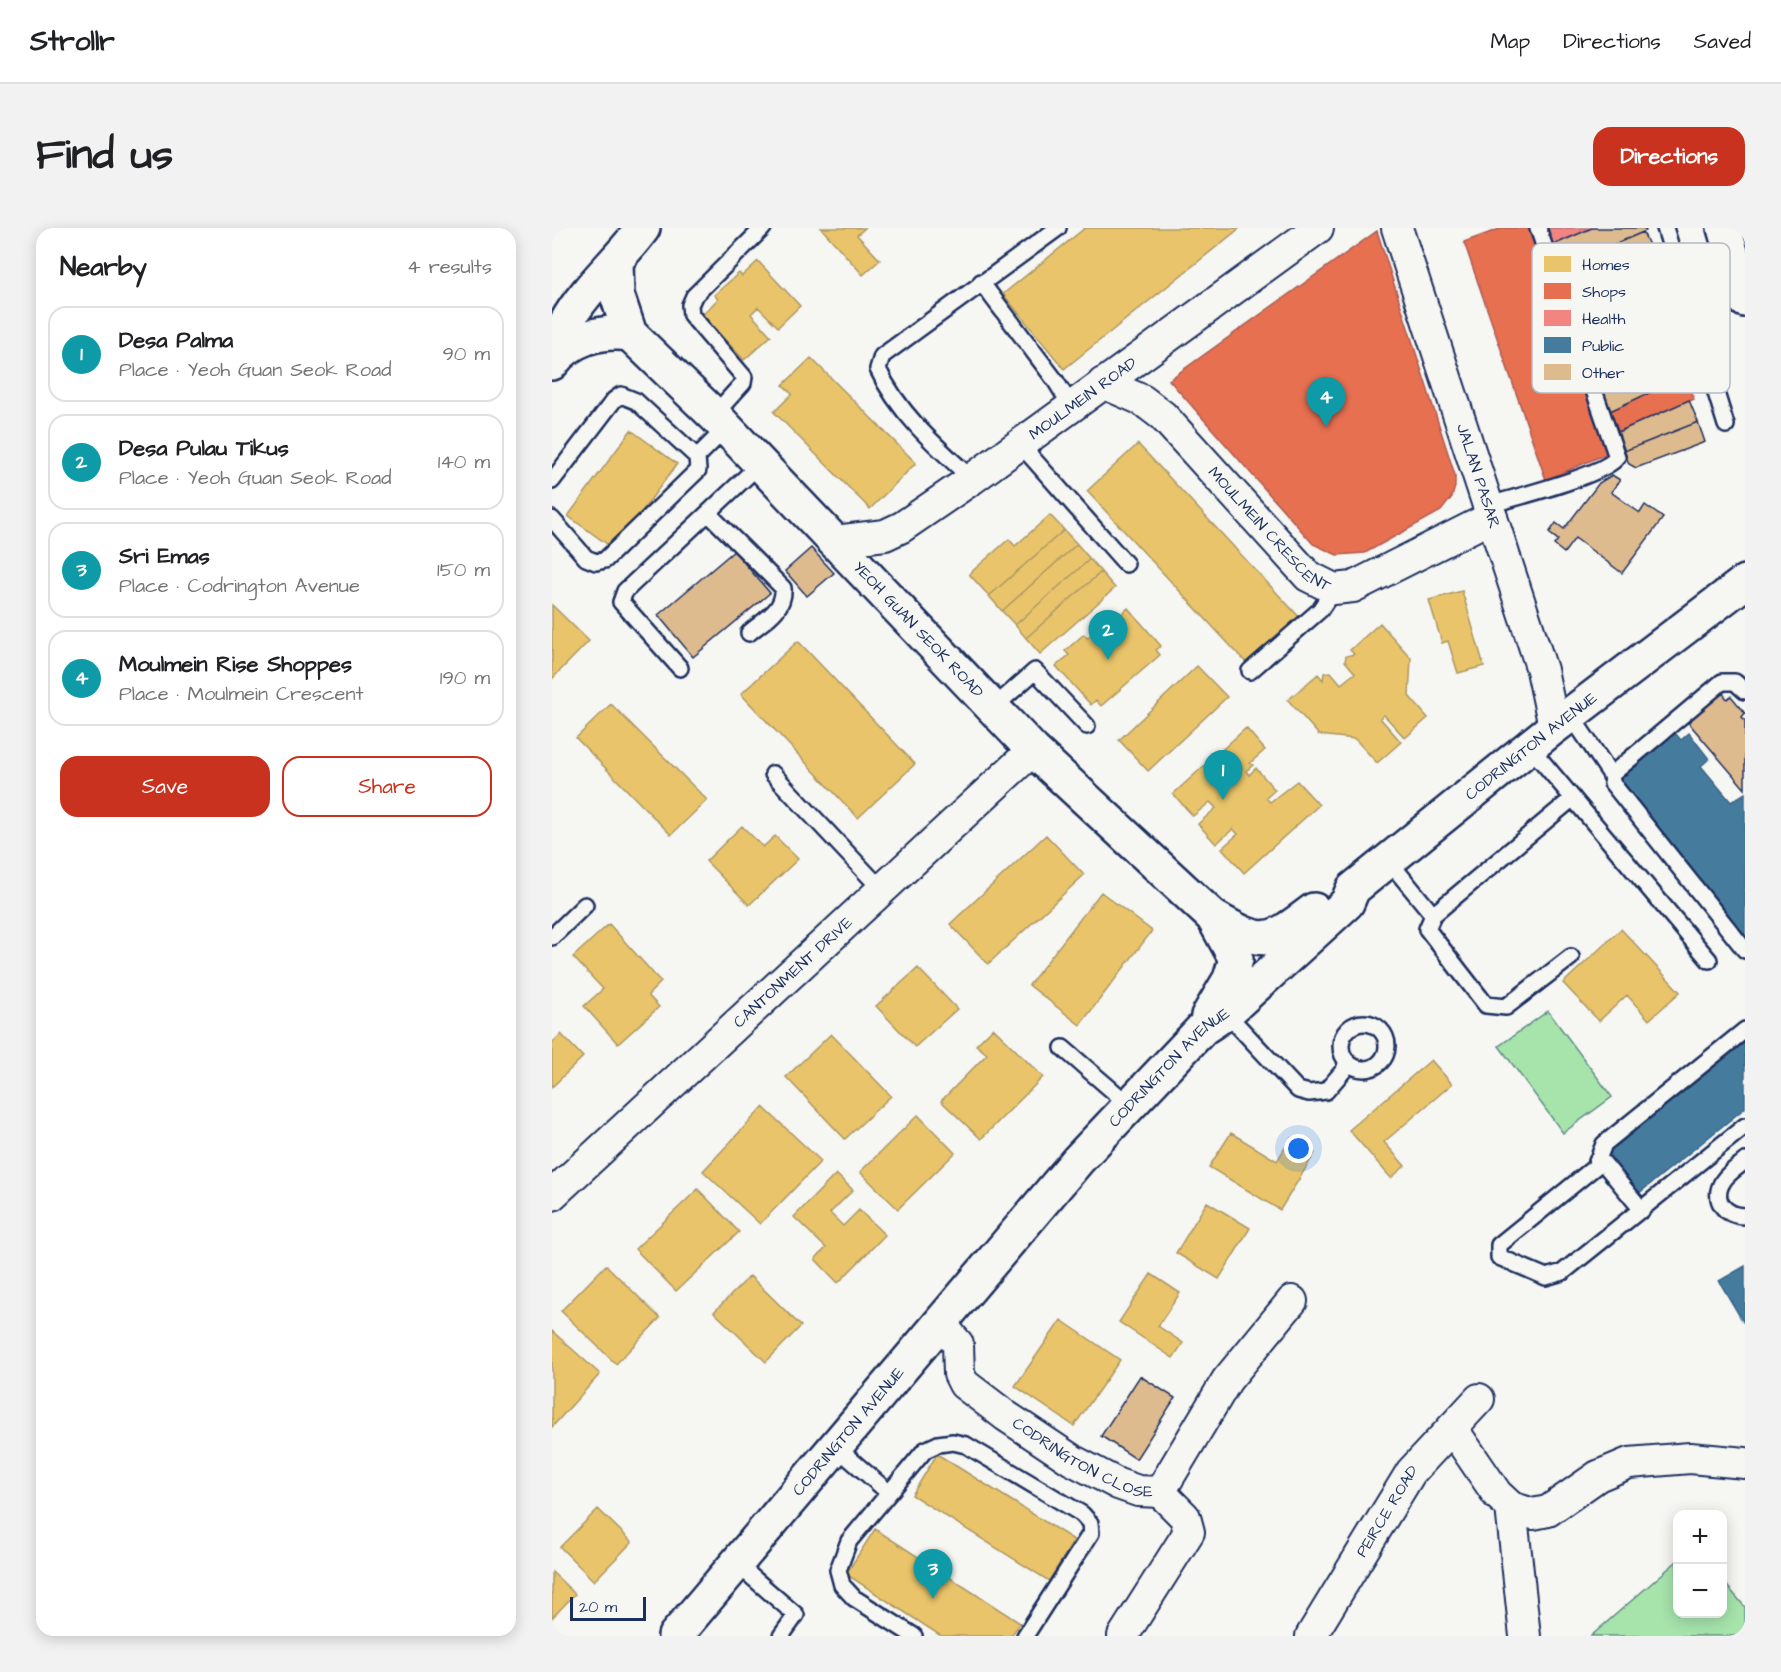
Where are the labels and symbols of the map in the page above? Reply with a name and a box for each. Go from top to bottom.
legend [1532,243,1730,393]
text: Homes [1582,254,1630,276]
text: Shops [1582,281,1626,303]
text: Health [1582,308,1625,330]
text: Public [1582,335,1624,357]
street label: MOULMEIN ROAD [1024,352,1141,445]
text: Other [1582,362,1625,384]
pin: 4 [1306,378,1346,427]
street label: JALAN PASAR [1451,421,1506,531]
street label: MOULMEIN CRESCENT [1203,462,1335,597]
street label: YEOH GUAN SEOK ROAD [848,556,989,703]
pin: 2 [1088,610,1128,660]
street label: CODRINGTON AVENUE [1461,687,1602,805]
pin: 1 [1204,750,1242,800]
street label: CANTONMENT DRIVE [728,911,858,1033]
street label: CODRINGTON AVENUE [1104,1002,1234,1132]
your location [1284,1134,1313,1163]
street label: CODRINGTON AVENUE [787,1362,909,1501]
street label: CODRINGTON CLOSE [1008,1412,1154,1503]
street label: PEIRCE ROAD [1351,1460,1423,1561]
pin: 3 [914,1550,952,1599]
scale bar [570,1594,646,1622]

